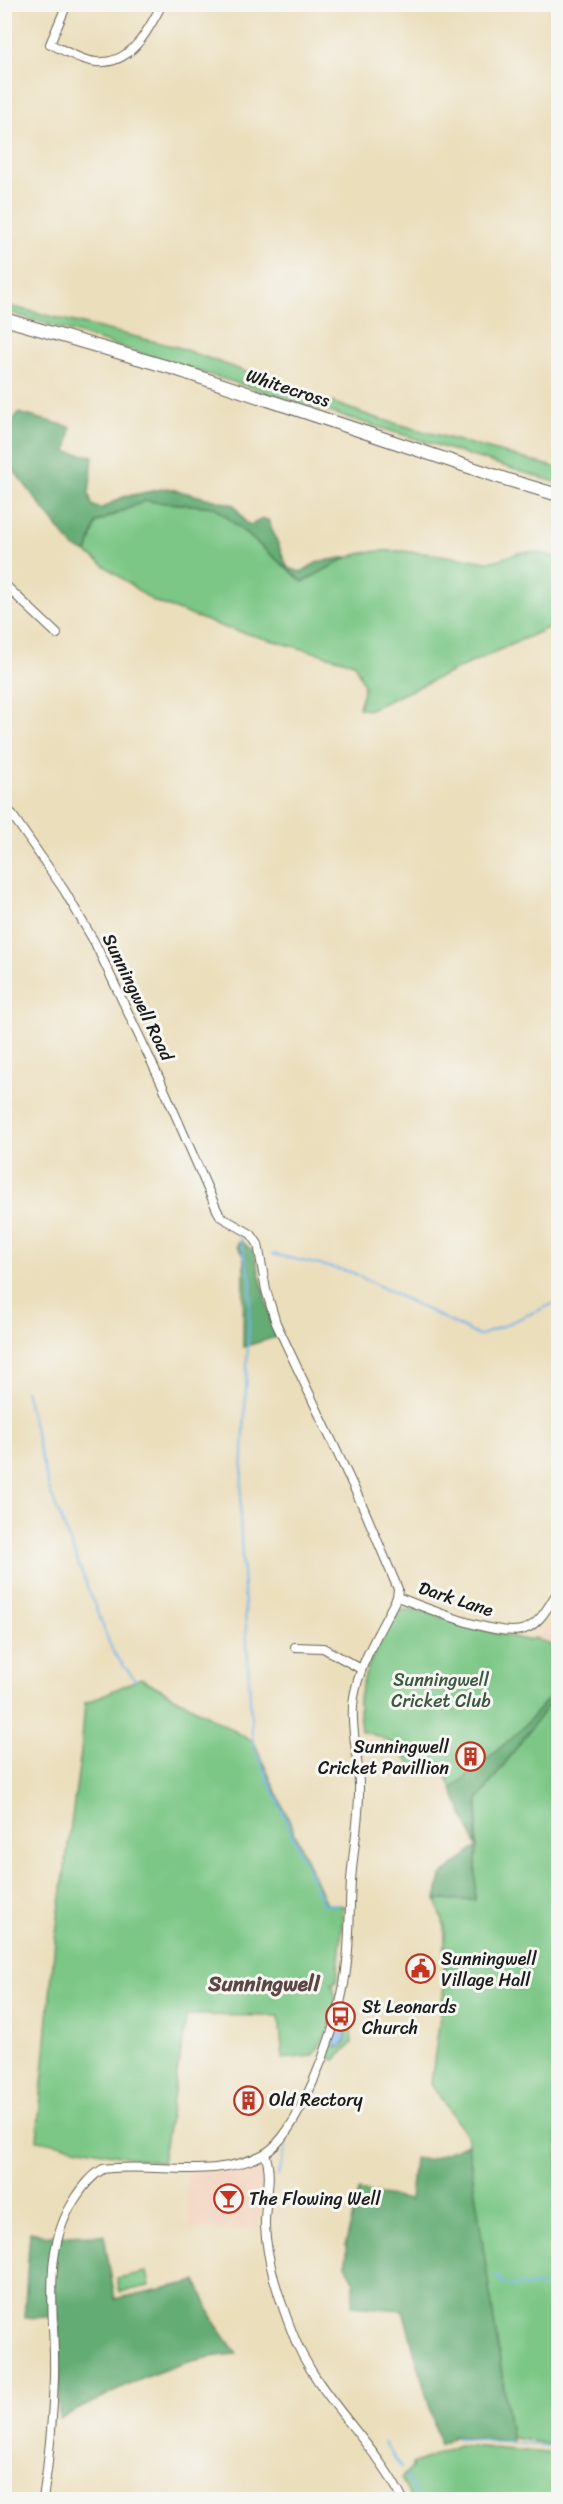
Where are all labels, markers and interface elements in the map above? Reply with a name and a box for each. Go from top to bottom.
street label: Whitecross [242,359,335,417]
street label: Sunningwell Road [93,928,183,1068]
street label: Dark Lane [414,1572,498,1626]
park label: Sunningwell Cricket Club [391,1664,491,1717]
place label: Sunningwell Cricket Pavillion [318,1731,450,1784]
building icon: Sunningwell Cricket Pavillion [454,1741,486,1773]
place label: Sunningwell Village Hall [441,1943,537,1996]
public building icon: Sunningwell Village Hall [404,1953,436,1985]
district label: Sunningwell [207,1965,321,2003]
place label: St Leonards Church [362,1991,457,2044]
bus stop icon: St Leonards Church [325,2001,357,2033]
building icon: Old Rectory [232,2084,264,2116]
place label: Old Rectory [269,2084,364,2116]
bar icon: The Flowing Well [212,2183,244,2215]
place label: The Flowing Well [249,2183,382,2215]

